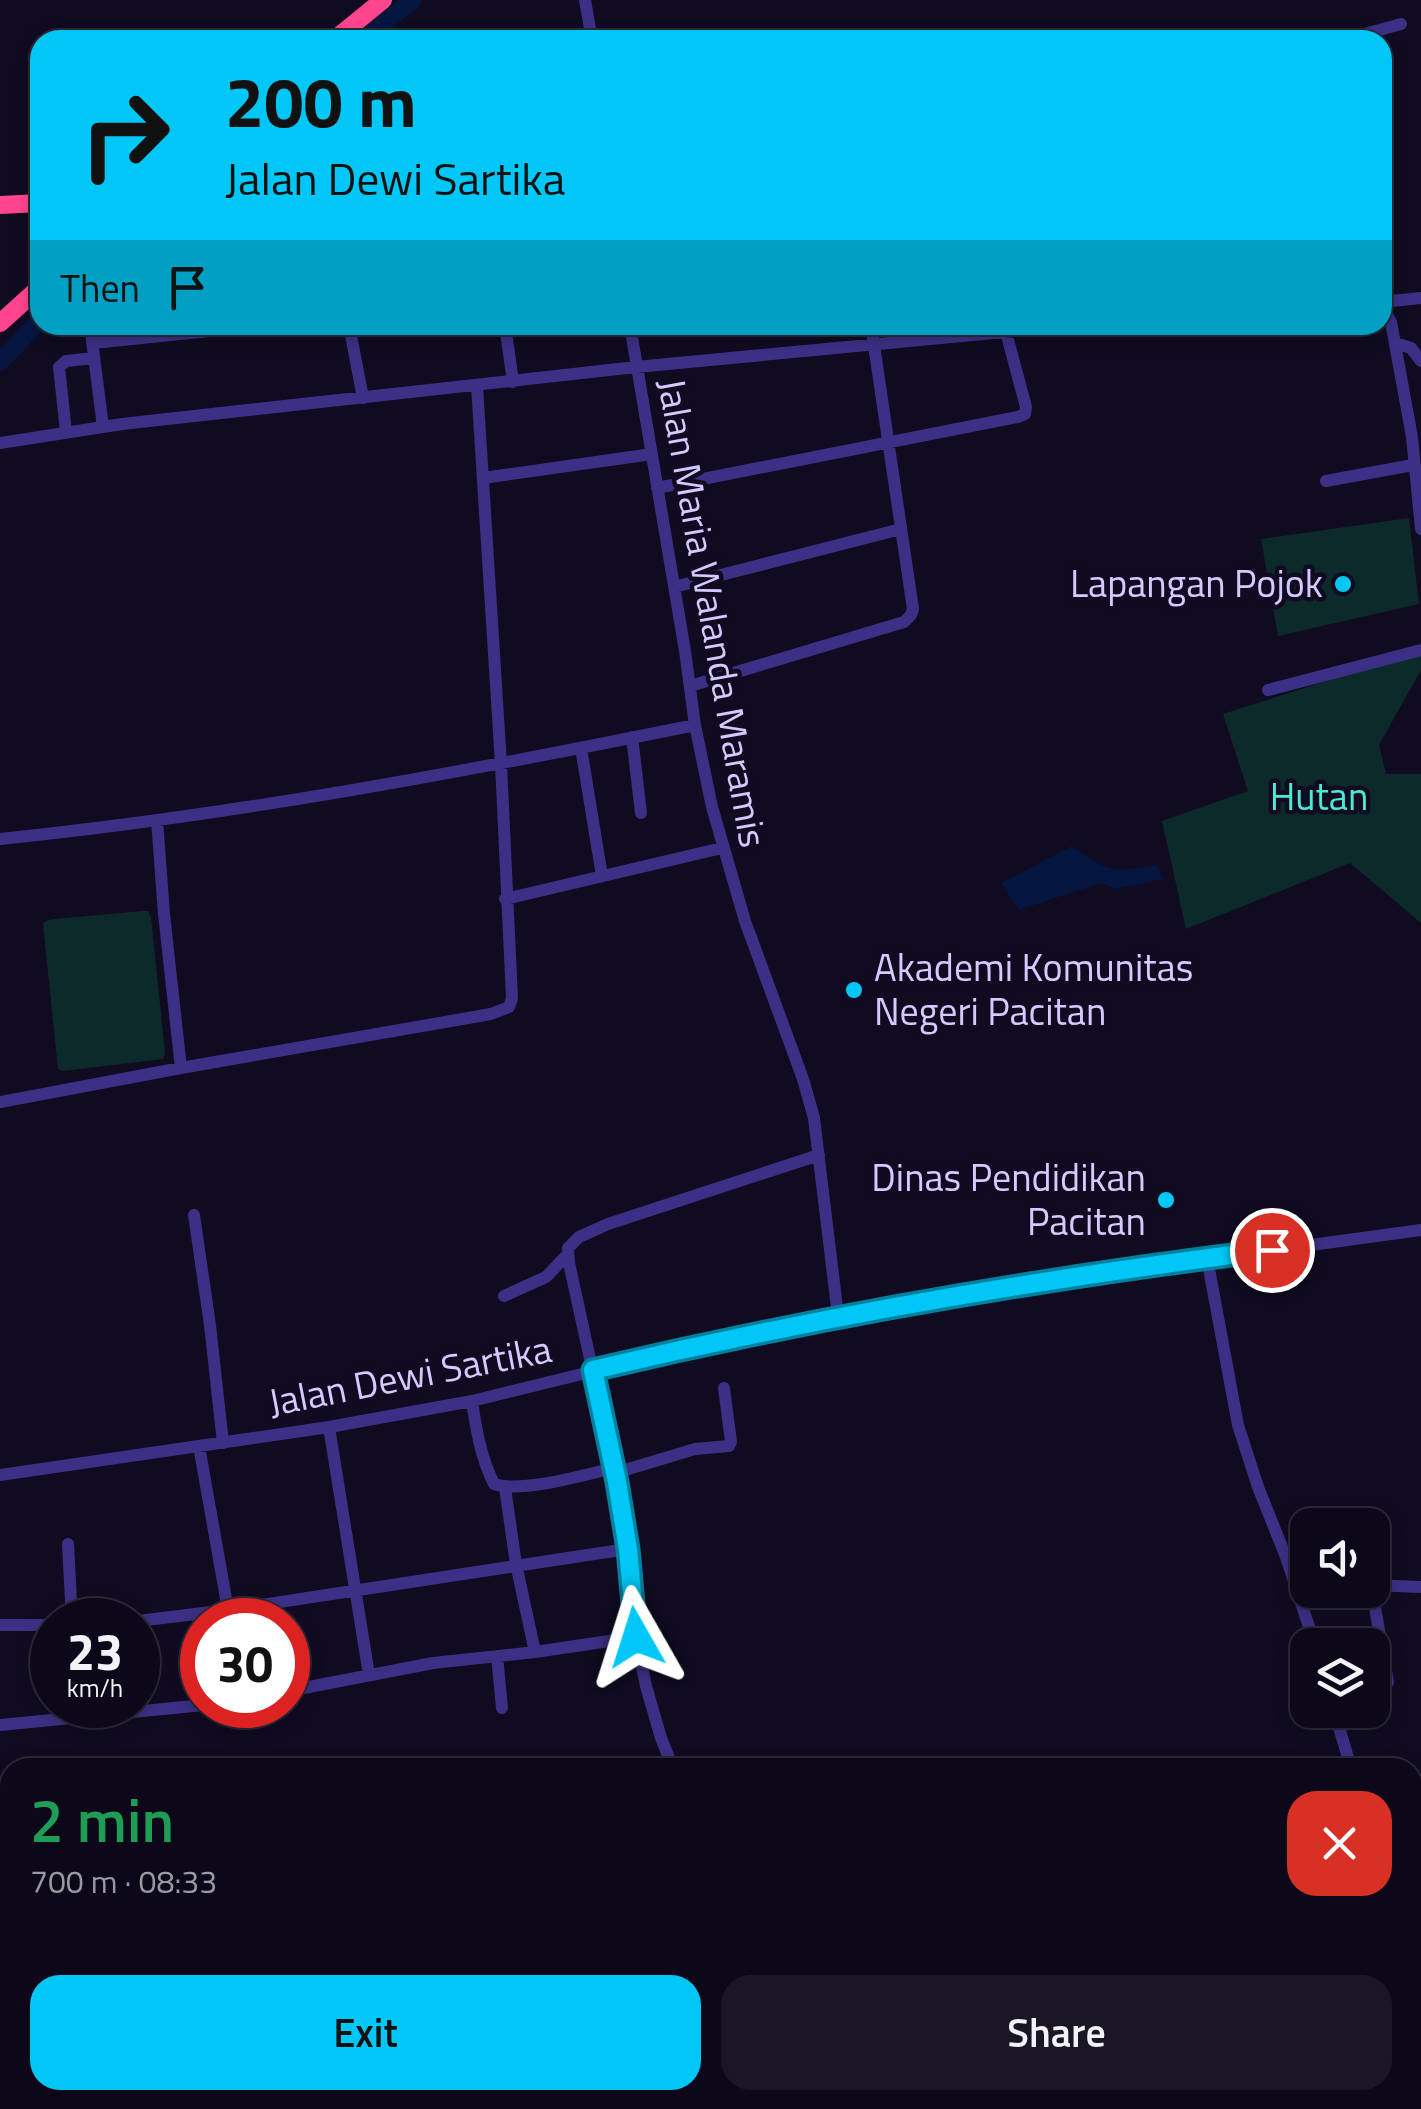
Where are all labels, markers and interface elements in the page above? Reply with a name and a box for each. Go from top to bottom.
text: 200 m [225,48,417,154]
icon: right [60,70,190,200]
text: Jalan Dewi Sartika [225,144,565,212]
text: Then [60,259,140,317]
icon: arrive [160,260,215,315]
street label: Jalan Maria Walanda Maramis [643,374,783,852]
place label: Lapangan Pojok [1070,554,1323,612]
marker: Lapangan Pojok [1332,573,1354,595]
park label: Hutan [1270,767,1368,825]
place label: Akademi Komunitas Negeri Pacitan [874,938,1193,1040]
marker: Akademi Komunitas Negeri Pacitan [843,979,865,1001]
place label: Dinas Pendidikan Pacitan [871,1148,1146,1250]
marker: Dinas Pendidikan Pacitan [1155,1189,1177,1211]
pin [1230,1208,1315,1293]
icon: arrive [1245,1223,1300,1278]
street label: Jalan Dewi Sartika [263,1319,556,1431]
map controls [1290,1508,1390,1728]
button: sound [1290,1508,1390,1608]
position arrow [584,1585,688,1689]
speed limit sign: 30 [180,1598,310,1728]
text: 23 [67,1613,123,1689]
button: layers [1290,1628,1390,1728]
text: km/h [67,1669,123,1707]
text: 2 min [30,1774,174,1865]
button: close [1287,1791,1392,1896]
text: 700 m · 08:33 [30,1857,217,1905]
button: Exit [30,1975,701,2090]
button: Share [721,1975,1392,2090]

